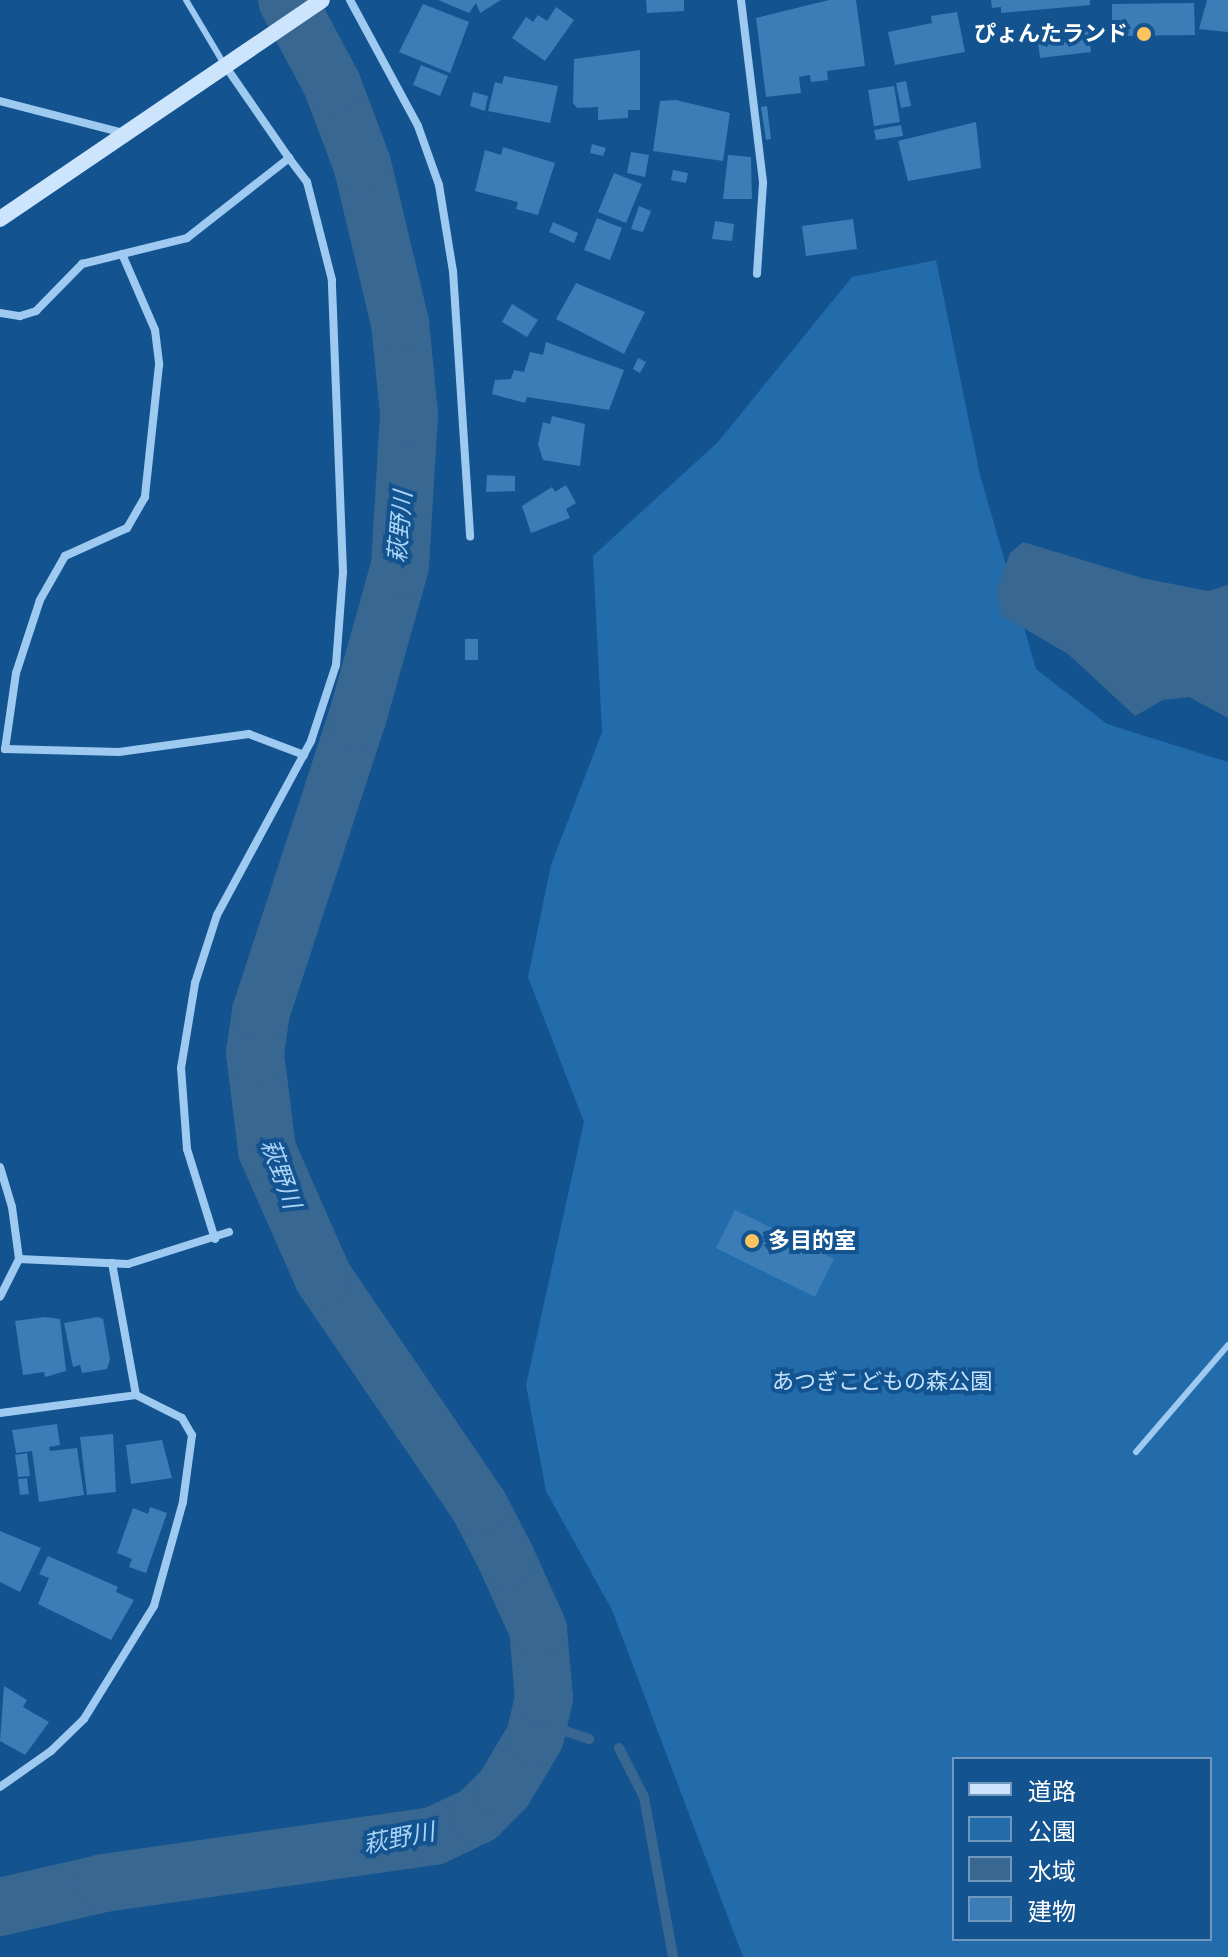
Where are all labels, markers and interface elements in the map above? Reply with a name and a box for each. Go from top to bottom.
place label: ぴょんたランド [974,21,1128,47]
marker: ぴょんたランド [1135,25,1153,43]
water label: 萩野川 [384,490,418,564]
water label: 萩野川 [254,1135,306,1213]
place label: 多目的室 [768,1228,856,1254]
marker: 多目的室 [743,1232,761,1250]
park label: あつぎこどもの森公園 [772,1369,992,1395]
legend [952,1757,1212,1941]
text: 道路 [1028,1778,1076,1806]
water label: 萩野川 [361,1818,437,1860]
text: 公園 [1028,1818,1076,1846]
text: 水域 [1028,1858,1076,1886]
text: 建物 [1028,1898,1076,1926]

